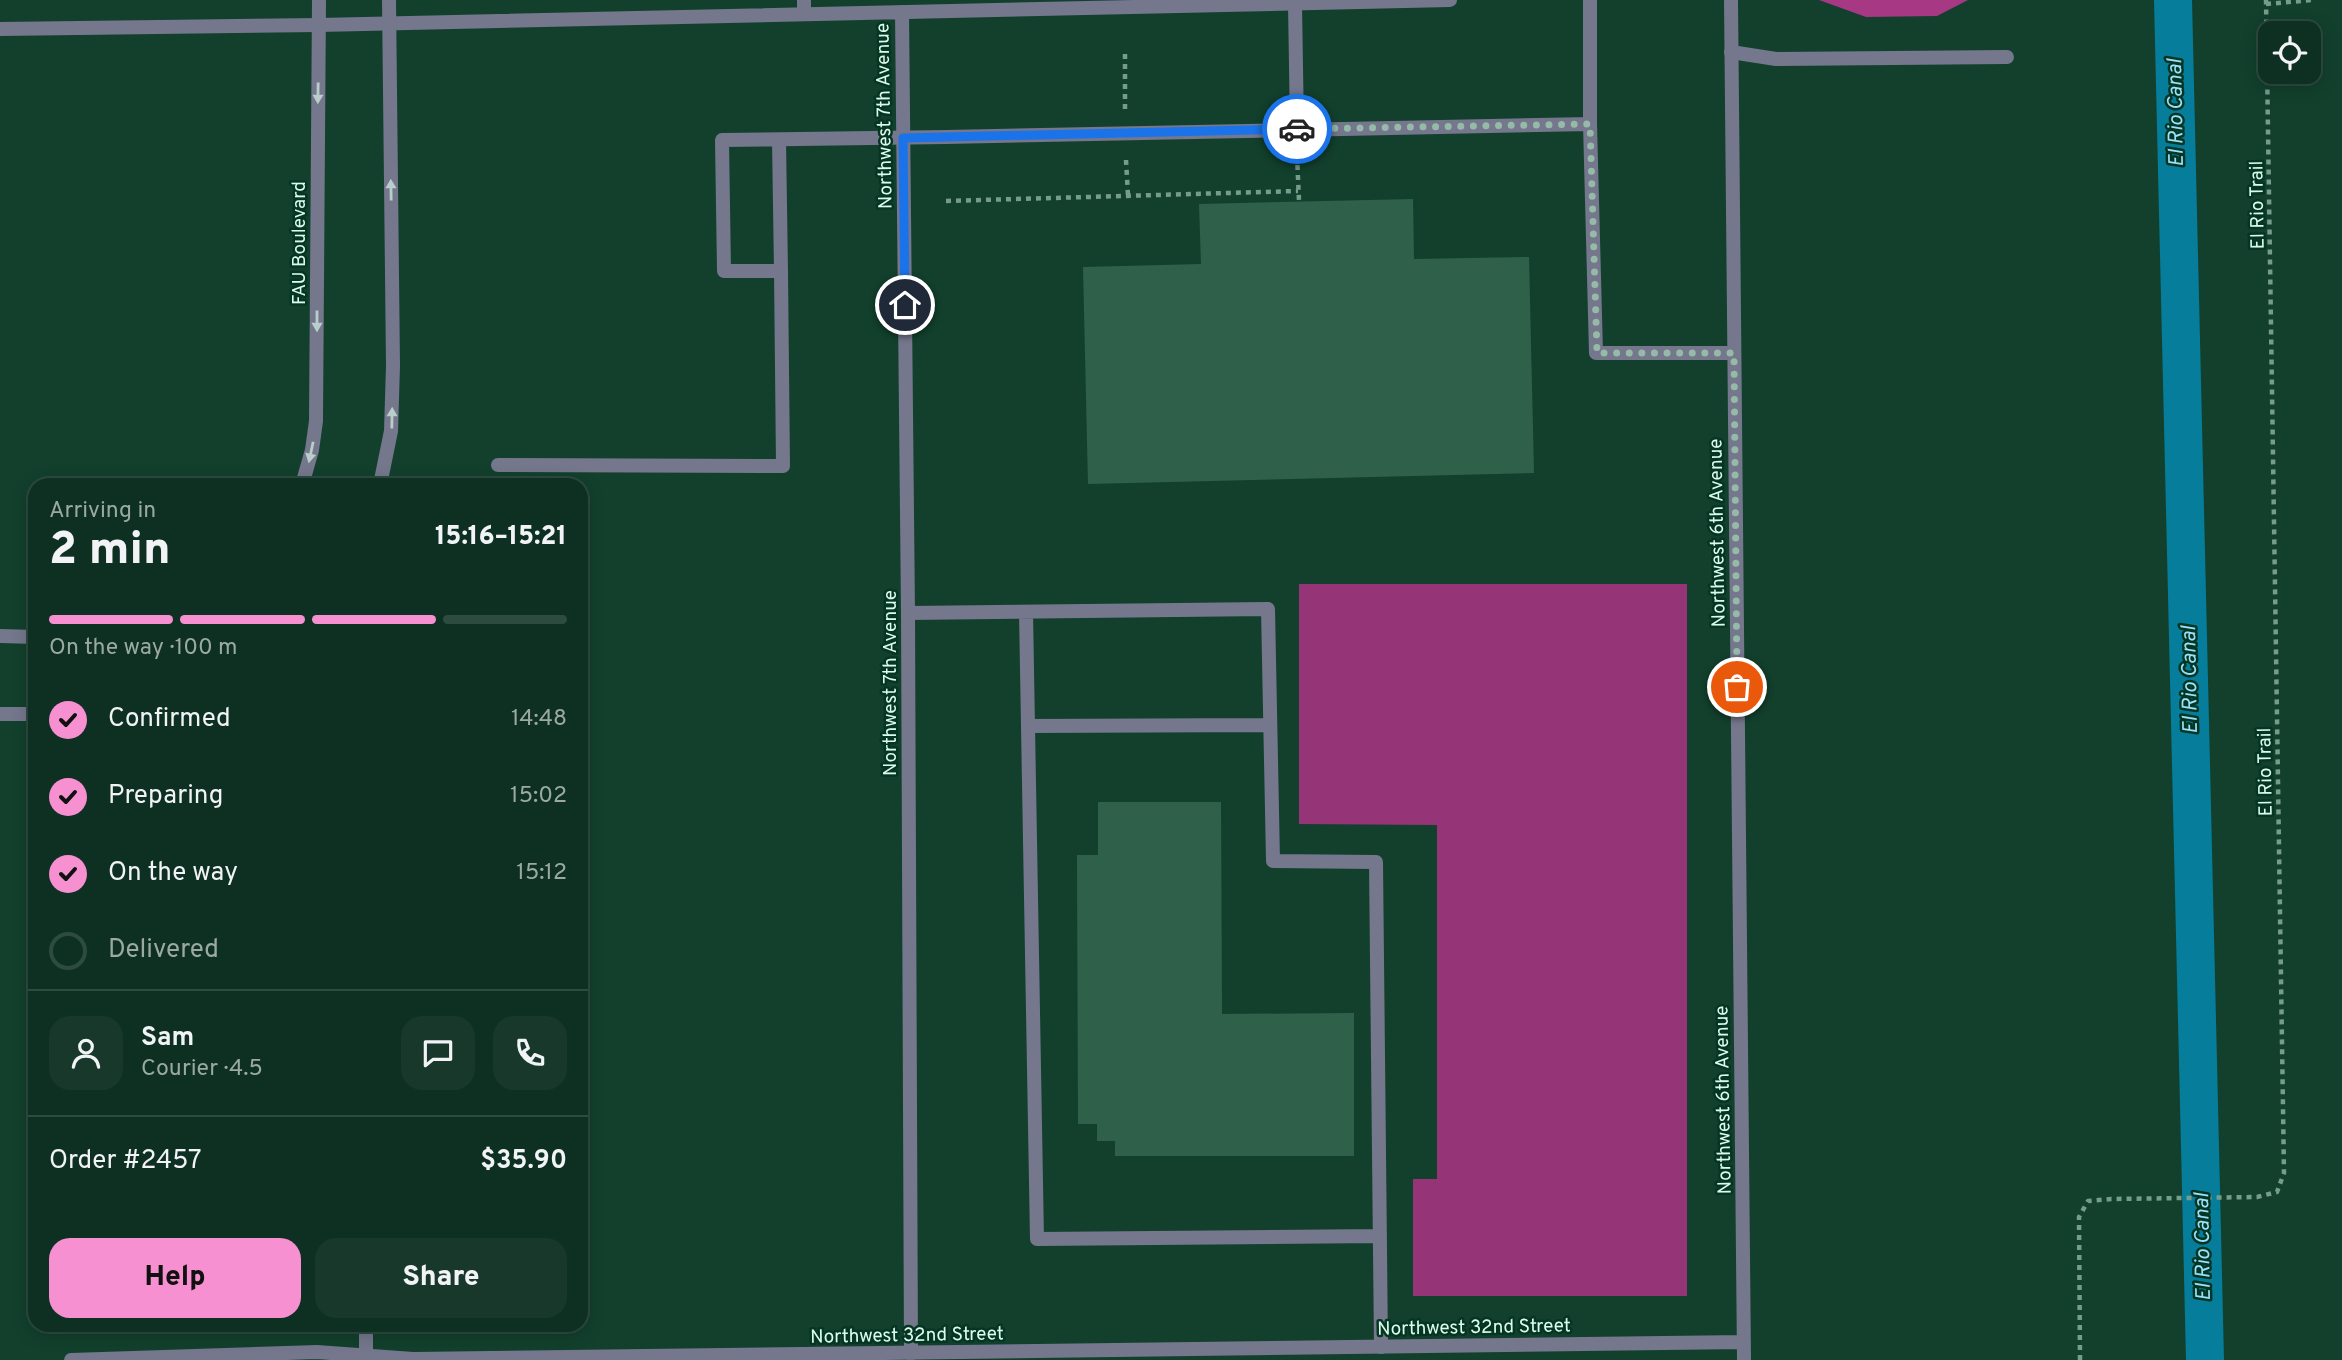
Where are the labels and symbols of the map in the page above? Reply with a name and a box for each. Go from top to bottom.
street label: Northwest 7th Avenue [871,23,899,209]
water label: El Rio Canal [2162,57,2191,167]
one-way arrow [312,83,324,105]
courier [1262,94,1332,164]
street label: El Rio Trail [2245,160,2271,250]
one-way arrow [385,179,397,201]
street label: FAU Boulevard [288,181,312,305]
pin [875,275,935,335]
one-way arrow [311,310,323,332]
one-way arrow [386,406,397,428]
street label: Northwest 6th Avenue [1704,438,1732,628]
one-way arrow [305,441,316,463]
street label: Northwest 7th Avenue [879,590,903,776]
water label: El Rio Canal [2176,624,2205,734]
pin [1707,657,1767,717]
street label: El Rio Trail [2253,727,2279,817]
street label: Northwest 6th Avenue [1710,1005,1738,1195]
water label: El Rio Canal [2189,1191,2218,1301]
street label: Northwest 32nd Street [1377,1314,1571,1342]
street label: Northwest 32nd Street [810,1322,1004,1350]

